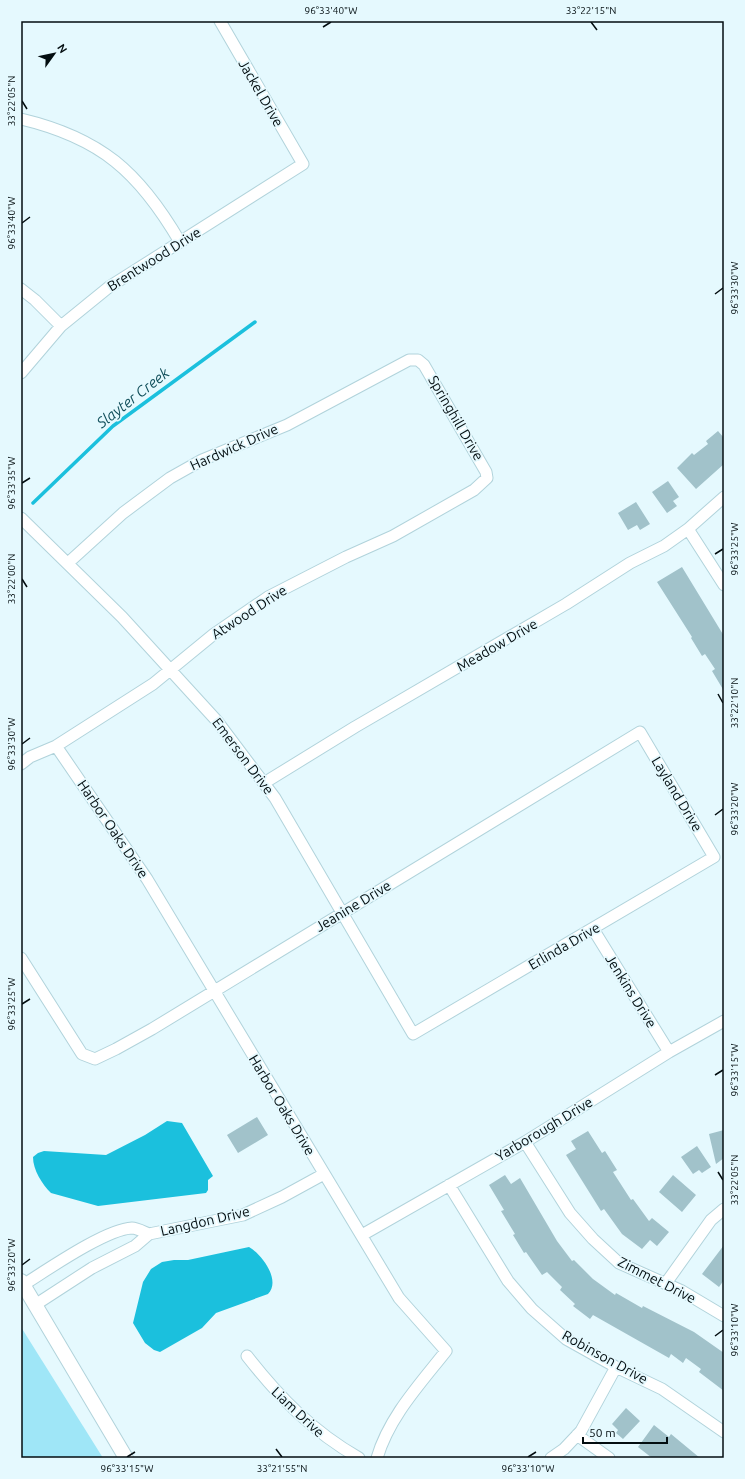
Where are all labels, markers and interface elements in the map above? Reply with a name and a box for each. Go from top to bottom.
text: 96°33'40"W [305,5,357,16]
text: 33°22'15"N [566,5,616,16]
north arrow [34,34,74,74]
text: N [55,42,70,55]
street label: Jackel Drive [235,56,287,130]
text: 33°22'05"N [6,76,17,126]
text: 96°33'40"W [6,197,17,249]
street label: Brentwood Drive [104,224,204,294]
text: 96°33'30"W [729,262,740,314]
water label: Slayter Creek [92,364,173,432]
street label: Springhill Drive [425,373,487,463]
street label: Hardwick Drive [188,420,280,474]
text: 96°33'35"W [6,457,17,509]
text: 96°33'25"W [729,523,740,575]
text: 33°22'00"N [6,554,17,604]
street label: Atwood Drive [208,582,290,642]
street label: Meadow Drive [454,615,540,675]
text: 33°22'10"N [729,678,740,728]
street label: Emerson Drive [209,715,277,797]
text: 96°33'30"W [6,718,17,770]
street label: Layland Drive [648,754,706,834]
street label: Harbor Oaks Drive [74,777,152,881]
text: 96°33'20"W [729,783,740,835]
street label: Jeanine Drive [312,877,394,935]
street label: Erlinda Drive [525,919,603,973]
street label: Jenkins Drive [602,951,660,1031]
text: 96°33'25"W [6,978,17,1030]
text: 96°33'15"W [729,1044,740,1096]
street label: Harbor Oaks Drive [246,1052,318,1158]
street label: Yarborough Drive [493,1094,595,1164]
text: 33°22'05"N [729,1155,740,1205]
street label: Langdon Drive [159,1203,251,1239]
text: 96°33'20"W [6,1239,17,1291]
street label: Zimmet Drive [615,1254,699,1306]
text: 96°33'10"W [729,1304,740,1356]
street label: Robinson Drive [560,1327,650,1387]
street label: Liam Drive [268,1384,328,1440]
scale bar [583,1419,667,1445]
text: 50 m [589,1426,616,1439]
text: 96°33'15"W [101,1463,153,1474]
text: 33°21'55"N [257,1463,307,1474]
text: 96°33'10"W [502,1463,554,1474]

